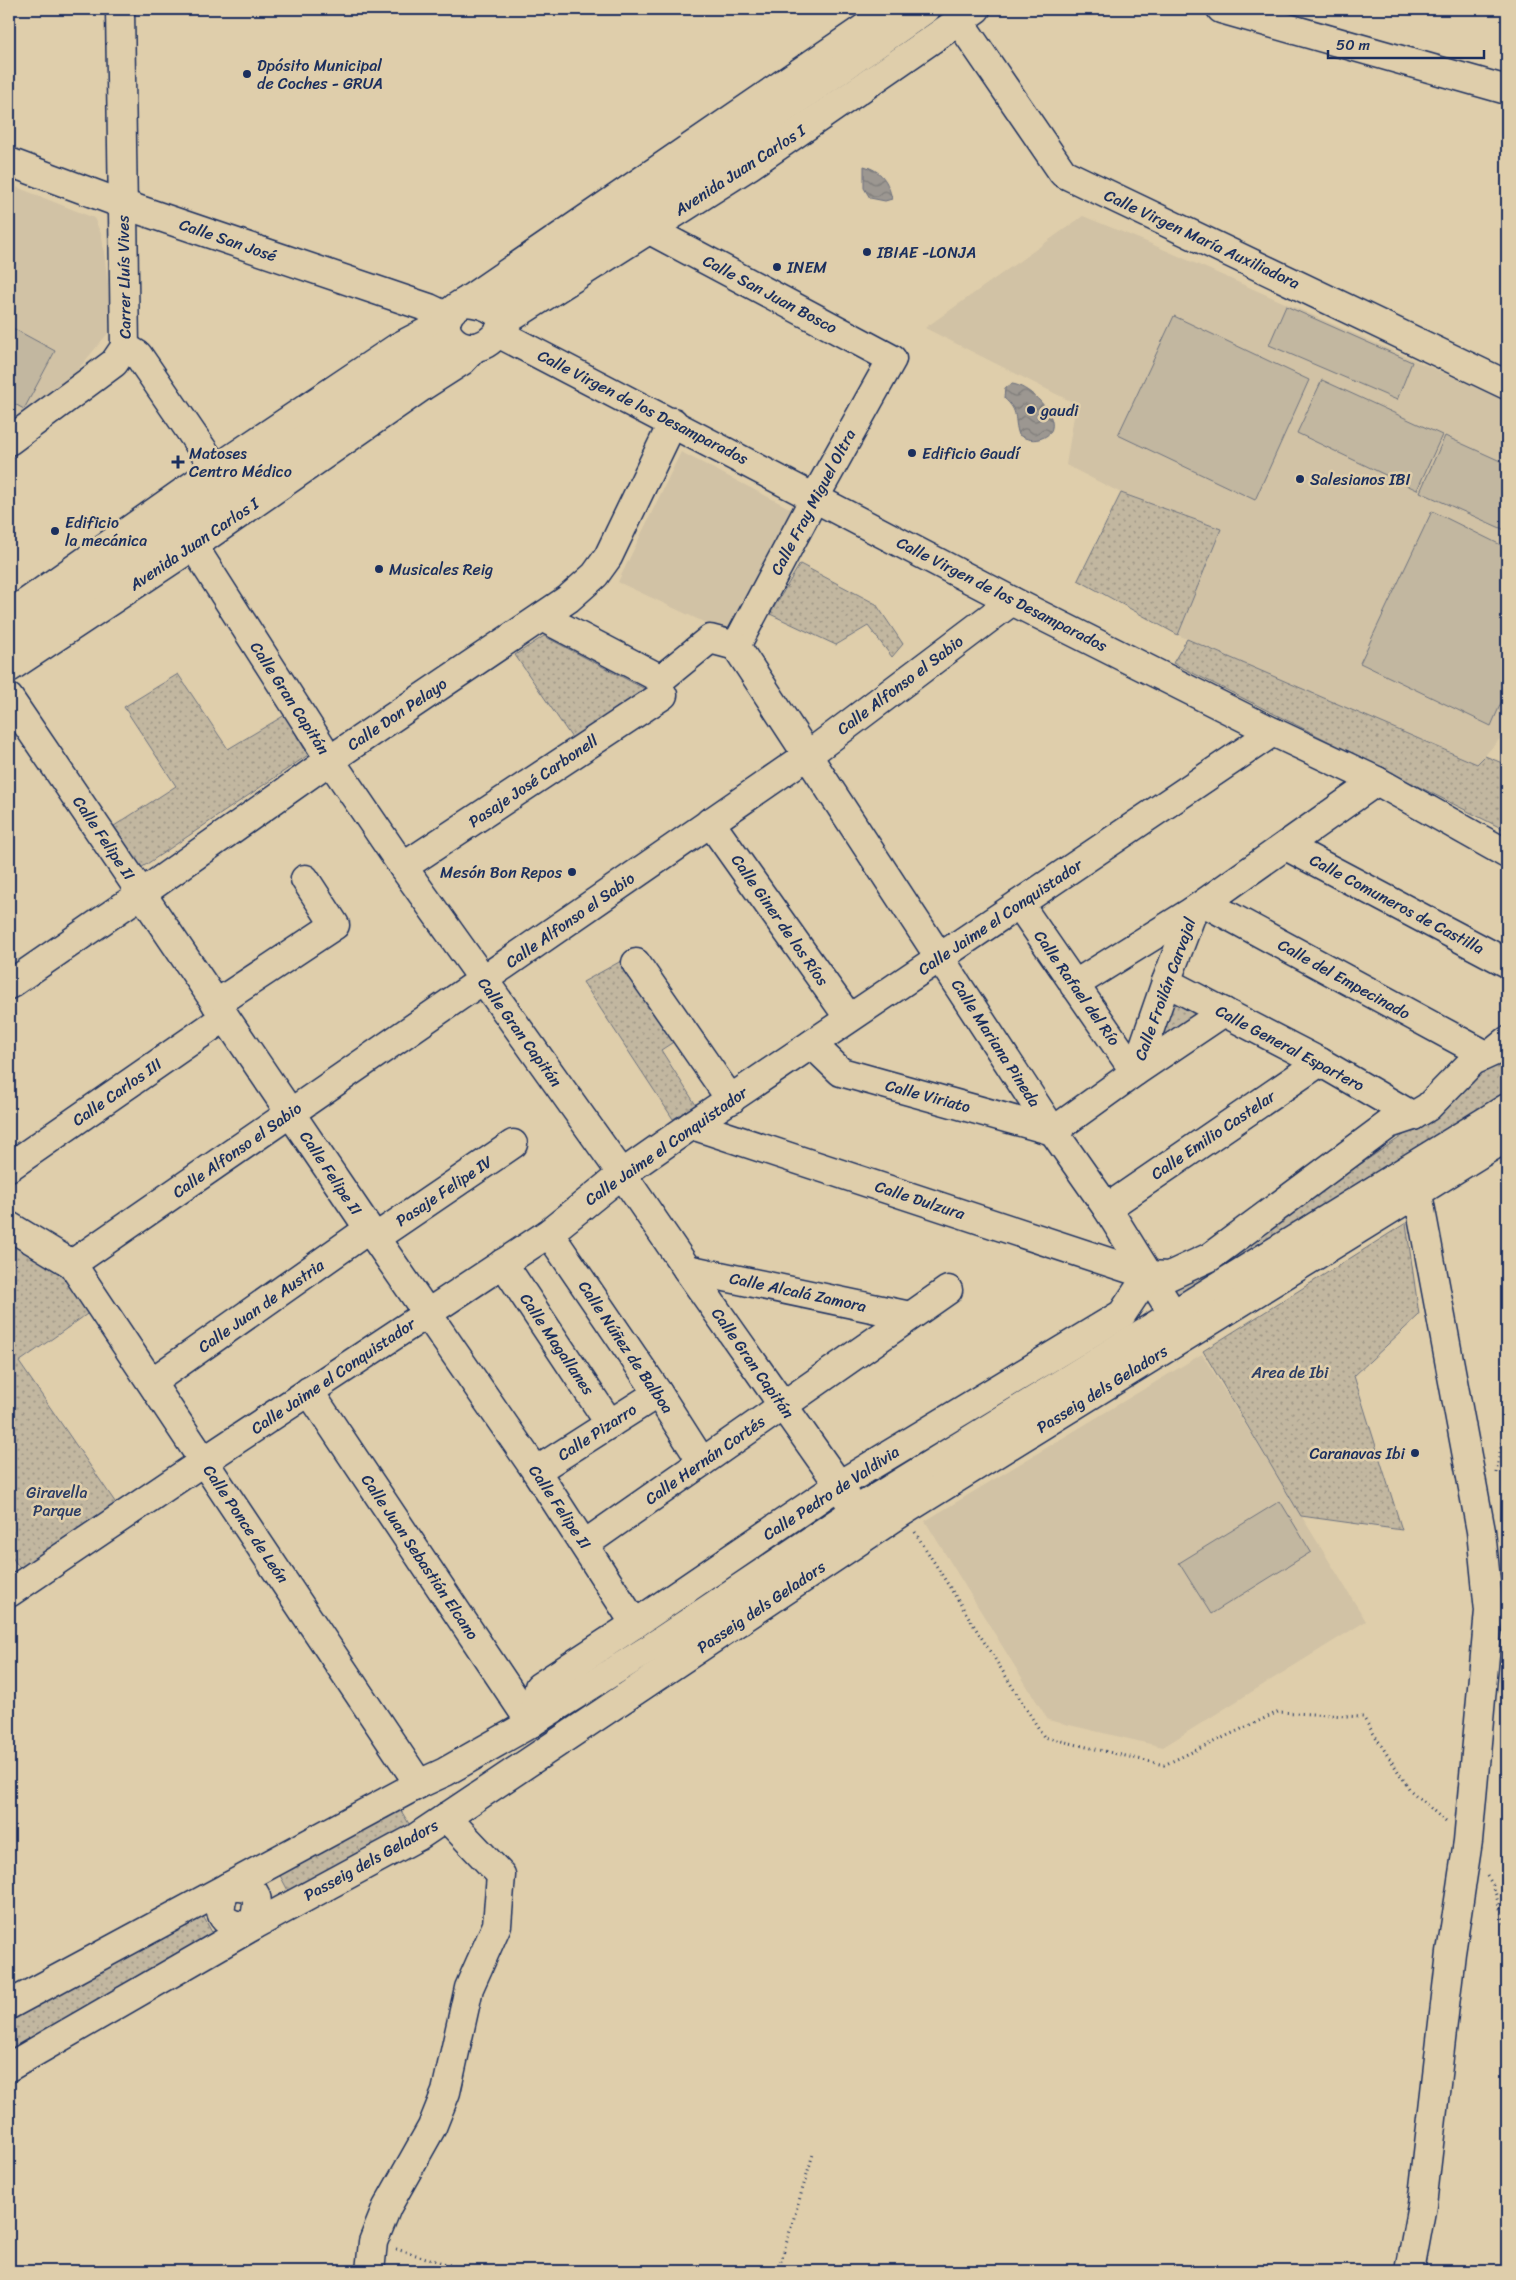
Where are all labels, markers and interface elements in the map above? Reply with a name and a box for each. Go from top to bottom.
scale bar [1328,28,1485,60]
text: 50 m [1336,32,1371,58]
place label: Dpósito Municipal de Coches - GRUA [257,51,383,98]
marker: Dpósito Municipal de Coches - GRUA [241,68,253,80]
street label: Avenida Juan Carlos I [668,116,813,224]
street label: Calle Virgen María Auxiliadora [1099,181,1305,297]
street label: Calle San José [175,210,281,270]
street label: Carrer Lluís Vives [108,214,140,339]
place label: IBIAE -LONJA [876,238,976,267]
street label: Calle San Juan Bosco [697,246,843,342]
marker: IBIAE -LONJA [861,246,873,258]
place label: INEM [786,253,827,282]
marker: INEM [771,261,783,273]
street label: Calle Virgen de los Desamparados [532,341,754,473]
place label: gaudi [1039,396,1079,425]
marker: gaudi [1025,404,1037,416]
street label: Calle Fray Miguel Oltra [762,424,864,580]
place label: Matoses Centro Médico [189,439,292,486]
place label: Edificio Gaudí [922,439,1022,468]
marker: Edificio Gaudí [906,447,918,459]
marker: Matoses Centro Médico [171,455,185,469]
place label: Salesianos IBI [1310,465,1410,494]
marker: Salesianos IBI [1294,473,1306,485]
street label: Avenida Juan Carlos I [122,489,266,599]
place label: Edificio la mecánica [65,508,147,555]
marker: Edificio la mecánica [49,525,61,537]
street label: Calle Virgen de los Desamparados [891,528,1113,660]
place label: Musicales Reig [389,555,493,584]
marker: Musicales Reig [373,563,385,575]
street label: Calle Alfonso el Sabio [830,627,970,743]
street label: Calle Gran Capitán [242,635,338,761]
street label: Calle Don Pelayo [341,669,453,758]
street label: Pasaje José Carbonell [462,726,604,835]
street label: Calle Felipe II [65,790,143,886]
street label: Calle Comuneros de Castilla [1304,846,1490,962]
street label: Calle Giner de los Ríos [723,848,837,993]
street label: Calle Jaime el Conquistador [912,850,1090,983]
place label: Mesón Bon Repos [440,858,563,887]
street label: Calle Alfonso el Sabio [499,864,641,976]
marker: Mesón Bon Repos [566,866,578,878]
street label: Calle Froilán Carvajal [1126,913,1204,1065]
street label: Calle Rafael del Río [1026,924,1128,1052]
street label: Calle del Empecinado [1272,930,1416,1028]
street label: Calle Gran Capitán [470,971,570,1094]
street label: Calle Mariana Pineda [943,973,1049,1113]
street label: Calle General Espartero [1210,996,1370,1100]
street label: Calle Carlos III [66,1050,168,1134]
street label: Calle Viriato [882,1071,974,1121]
street label: Calle Jaime el Conquistador [578,1078,755,1213]
street label: Calle Emilio Castelar [1145,1081,1283,1188]
street label: Calle Alfonso el Sabio [166,1094,308,1206]
street label: Calle Felipe II [292,1125,370,1221]
street label: Pasaje Felipe IV [389,1147,499,1234]
street label: Calle Dulzura [871,1172,970,1228]
street label: Calle Juan de Austria [192,1251,331,1361]
street label: Calle Alcalá Zamora [727,1263,869,1321]
street label: Calle Núñez de Balboa [570,1274,682,1420]
street label: Calle Magallanes [512,1287,602,1402]
street label: Calle Gran Capitán [704,1301,802,1425]
street label: Calle Jaime el Conquistador [245,1309,423,1442]
street label: Passeig dels Geladors [1030,1336,1174,1441]
park label: Area de Ibi [1250,1358,1329,1387]
street label: Calle Pizarro [551,1395,643,1469]
street label: Calle Hernán Cortés [639,1407,772,1513]
street label: Calle Pedro de Valdivia [757,1438,905,1548]
place label: Caranavas Ibi [1309,1439,1406,1468]
marker: Caranavas Ibi [1409,1447,1421,1459]
street label: Calle Ponce de León [195,1458,297,1590]
street label: Calle Felipe II [521,1459,599,1555]
street label: Calle Juan Sebastián Elcano [353,1468,487,1646]
park label: Giravella Parque [26,1478,88,1525]
street label: Passeig dels Geladors [690,1553,832,1661]
street label: Passeig dels Geladors [298,1811,444,1909]

